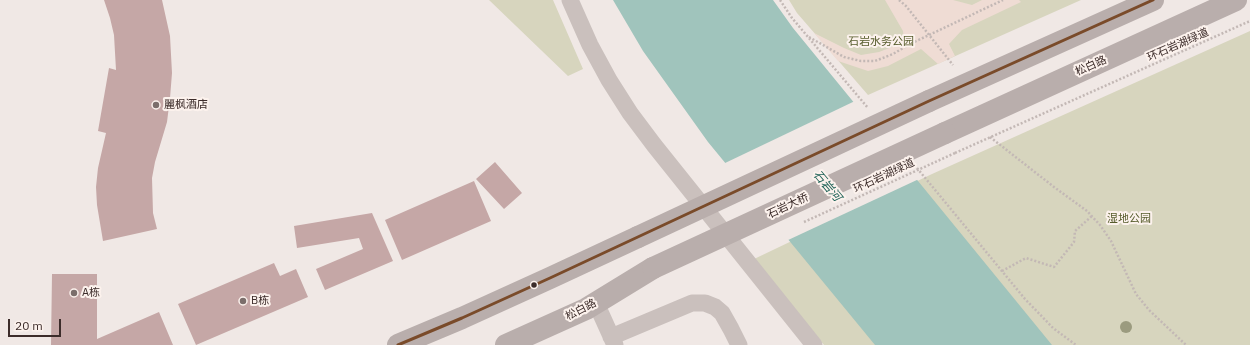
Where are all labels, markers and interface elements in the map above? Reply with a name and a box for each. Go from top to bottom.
street label: 环石岩湖绿道 [1145,26,1211,64]
park label: 石岩水务公园 [848,35,914,49]
street label: 松白路 [1073,53,1109,79]
place label: 麗枫酒店 [164,98,208,112]
marker: 麗枫酒店 [151,100,161,110]
street label: 环石岩湖绿道 [851,156,917,196]
water label: 石岩河 [810,168,844,204]
street label: 石岩大桥 [765,191,811,221]
park label: 湿地公园 [1107,212,1151,226]
unlabelled marker [529,280,539,290]
place label: A栋 [82,286,100,300]
marker: A栋 [69,288,79,298]
place label: B栋 [251,294,269,308]
marker: B栋 [238,296,248,306]
street label: 松白路 [563,297,599,323]
scale bar [10,311,63,337]
text: 20 m [15,318,43,333]

